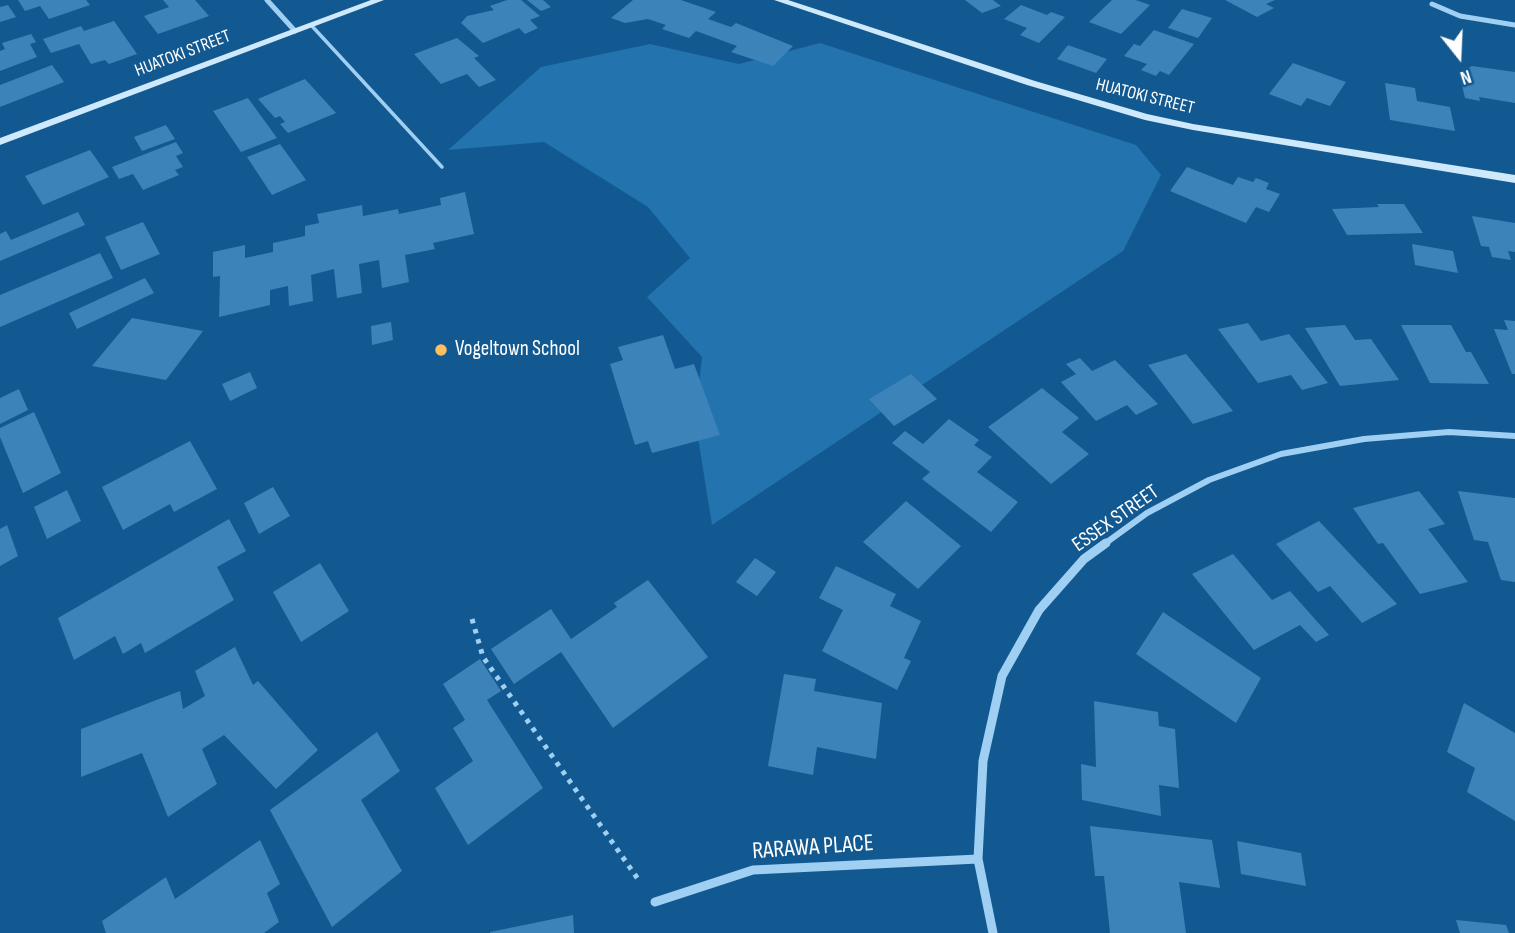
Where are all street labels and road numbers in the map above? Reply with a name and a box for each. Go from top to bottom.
street label: HUATOKI STREET [132,26,234,82]
street label: HUATOKI STREET [1094,74,1196,120]
street label: ESSEX STREET [1068,480,1164,558]
street label: RARAWA PLACE [751,829,875,867]

